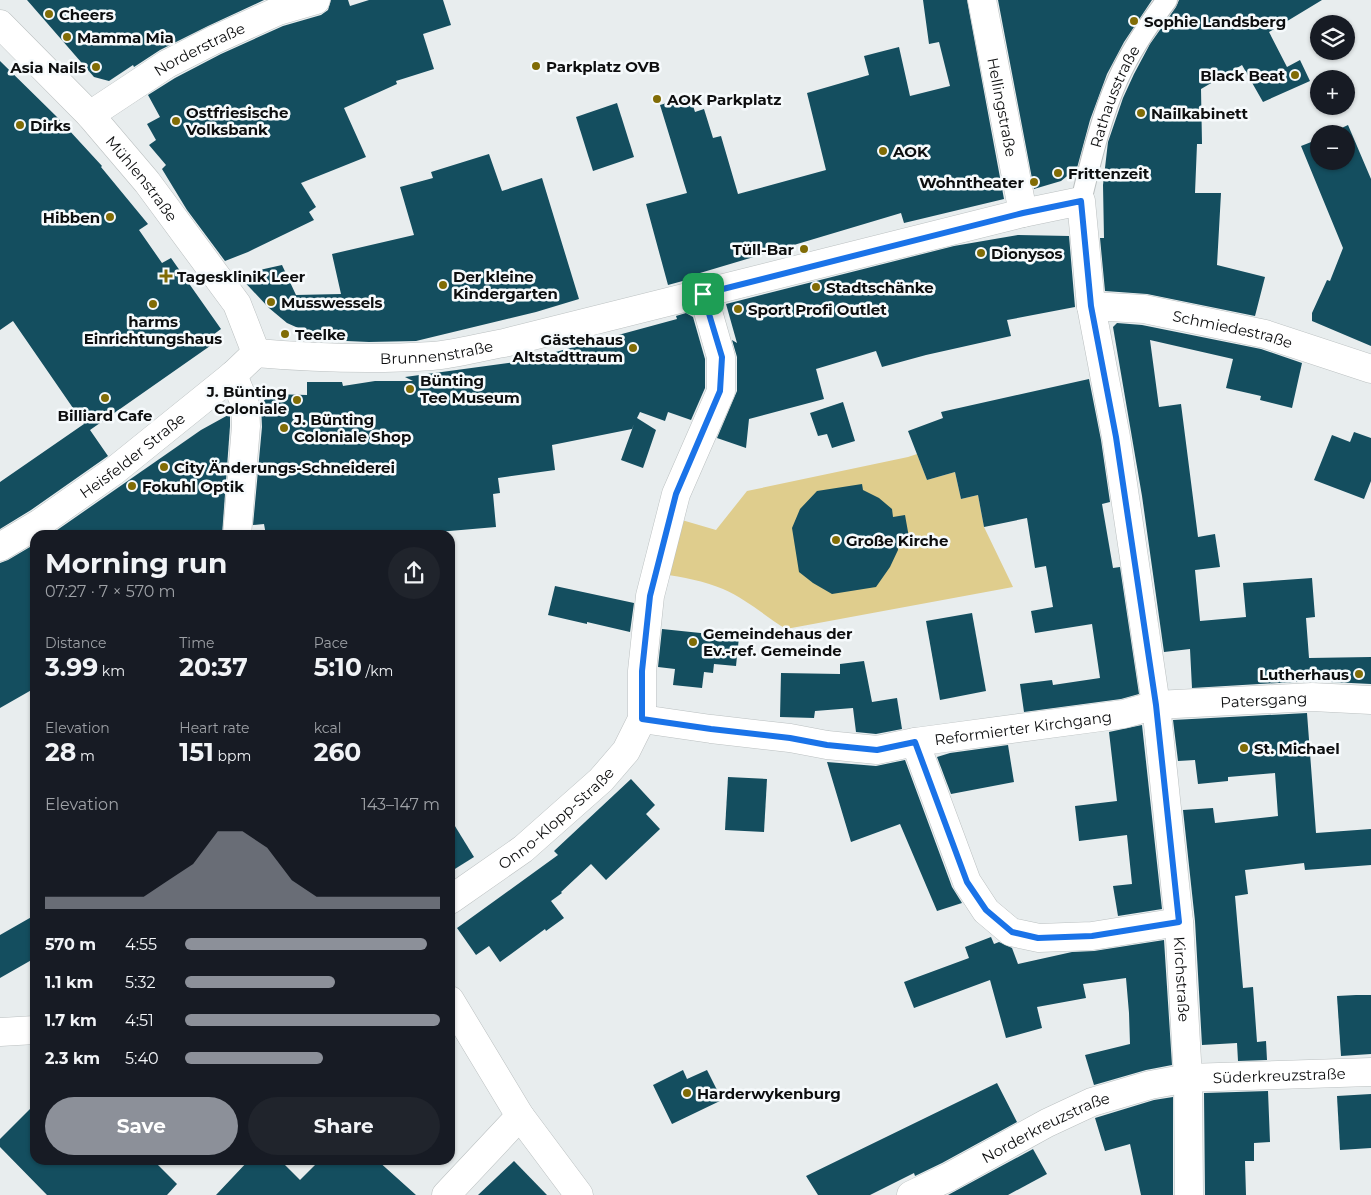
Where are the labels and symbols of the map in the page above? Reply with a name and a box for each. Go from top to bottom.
place label: Cheers [59,5,114,24]
marker: Cheers [43,8,55,20]
place label: Sophie Landsberg [1144,12,1286,31]
marker: Sophie Landsberg [1128,15,1140,27]
street label: Norderstraße [150,18,248,80]
place label: Mamma Mia [77,28,174,47]
marker: Mamma Mia [61,31,73,43]
street label: Rathausstraße [1085,42,1143,150]
street label: Hellingstraße [984,56,1021,158]
place label: Parkplatz OVB [546,57,660,76]
place label: Asia Nails [9,58,86,77]
marker: Parkplatz OVB [530,60,542,72]
marker: Asia Nails [90,61,102,73]
place label: Black Beat [1200,66,1285,85]
marker: Black Beat [1289,69,1301,81]
place label: AOK Parkplatz [666,90,781,109]
marker: AOK Parkplatz [651,93,663,105]
place label: Ostfriesische Volksbank [185,103,289,139]
place label: Nailkabinett [1151,104,1248,123]
marker: Nailkabinett [1135,107,1147,119]
marker: Ostfriesische Volksbank [170,115,182,127]
place label: Dirks [30,116,71,135]
marker: Dirks [14,119,26,131]
street label: Mühlenstraße [102,131,182,225]
place label: AOK [892,142,929,161]
marker: AOK [877,145,889,157]
place label: Frittenzeit [1068,164,1150,183]
marker: Frittenzeit [1052,167,1064,179]
place label: Wohntheater [919,173,1025,192]
marker: Wohntheater [1028,176,1040,188]
place label: Hibben [43,208,100,227]
marker: Hibben [104,211,116,223]
place label: Tüll-Bar [733,240,795,259]
marker: Tüll-Bar [798,243,810,255]
place label: Dionysos [991,244,1063,263]
marker: Dionysos [975,247,987,259]
place label: Tagesklinik Leer [177,267,306,286]
place label: Der kleine Kindergarten [453,267,558,303]
marker: Tagesklinik Leer [159,269,173,283]
pin [682,273,724,315]
place label: Stadtschänke [826,278,934,297]
marker: Der kleine Kindergarten [437,279,449,291]
marker: Stadtschänke [810,281,822,293]
place label: Musswessels [281,293,383,312]
marker: Musswessels [265,296,277,308]
marker: harms Einrichtungshaus [147,298,159,310]
place label: Sport Profi Outlet [748,300,887,319]
marker: Sport Profi Outlet [732,303,744,315]
street label: Schmiedestraße [1171,306,1295,352]
place label: harms Einrichtungshaus [84,312,222,348]
place label: Teelke [295,325,346,344]
marker: Teelke [279,328,291,340]
place label: Gästehaus Altstadttraum [512,330,623,366]
street label: Brunnenstraße [380,336,495,368]
marker: Gästehaus Altstadttraum [627,342,639,354]
place label: Bünting Tee Museum [420,371,520,407]
place label: J. Bünting Coloniale [206,382,287,418]
marker: Bünting Tee Museum [404,383,416,395]
marker: Billiard Cafe [99,392,111,404]
marker: J. Bünting Coloniale [291,394,303,406]
place label: Billiard Cafe [58,406,152,425]
street label: Heisfelder Straße [75,408,189,502]
place label: J. Bünting Coloniale Shop [293,410,411,446]
marker: J. Bünting Coloniale Shop [278,422,290,434]
place label: City Änderungs-Schneiderei [174,458,395,477]
marker: City Änderungs-Schneiderei [158,461,170,473]
place label: Fokuhl Optik [142,477,244,496]
marker: Fokuhl Optik [126,480,138,492]
place label: Große Kirche [846,531,948,550]
marker: Große Kirche [830,534,842,546]
place label: Gemeindehaus der Ev.-ref. Gemeinde [703,624,853,660]
marker: Gemeindehaus der Ev.-ref. Gemeinde [687,636,699,648]
place label: Lutherhaus [1259,665,1349,684]
marker: Lutherhaus [1353,668,1365,680]
street label: Patersgang [1220,688,1308,711]
street label: Reformierter Kirchgang [933,706,1113,749]
place label: St. Michael [1254,739,1340,758]
marker: St. Michael [1238,742,1250,754]
street label: Onno-Klopp-Straße [494,763,618,873]
street label: Kirchstraße [1170,936,1194,1023]
street label: Süderkreuzstraße [1213,1063,1346,1087]
place label: Harderwykenburg [697,1084,841,1103]
marker: Harderwykenburg [681,1087,693,1099]
street label: Norderkreuzstraße [978,1088,1112,1167]

